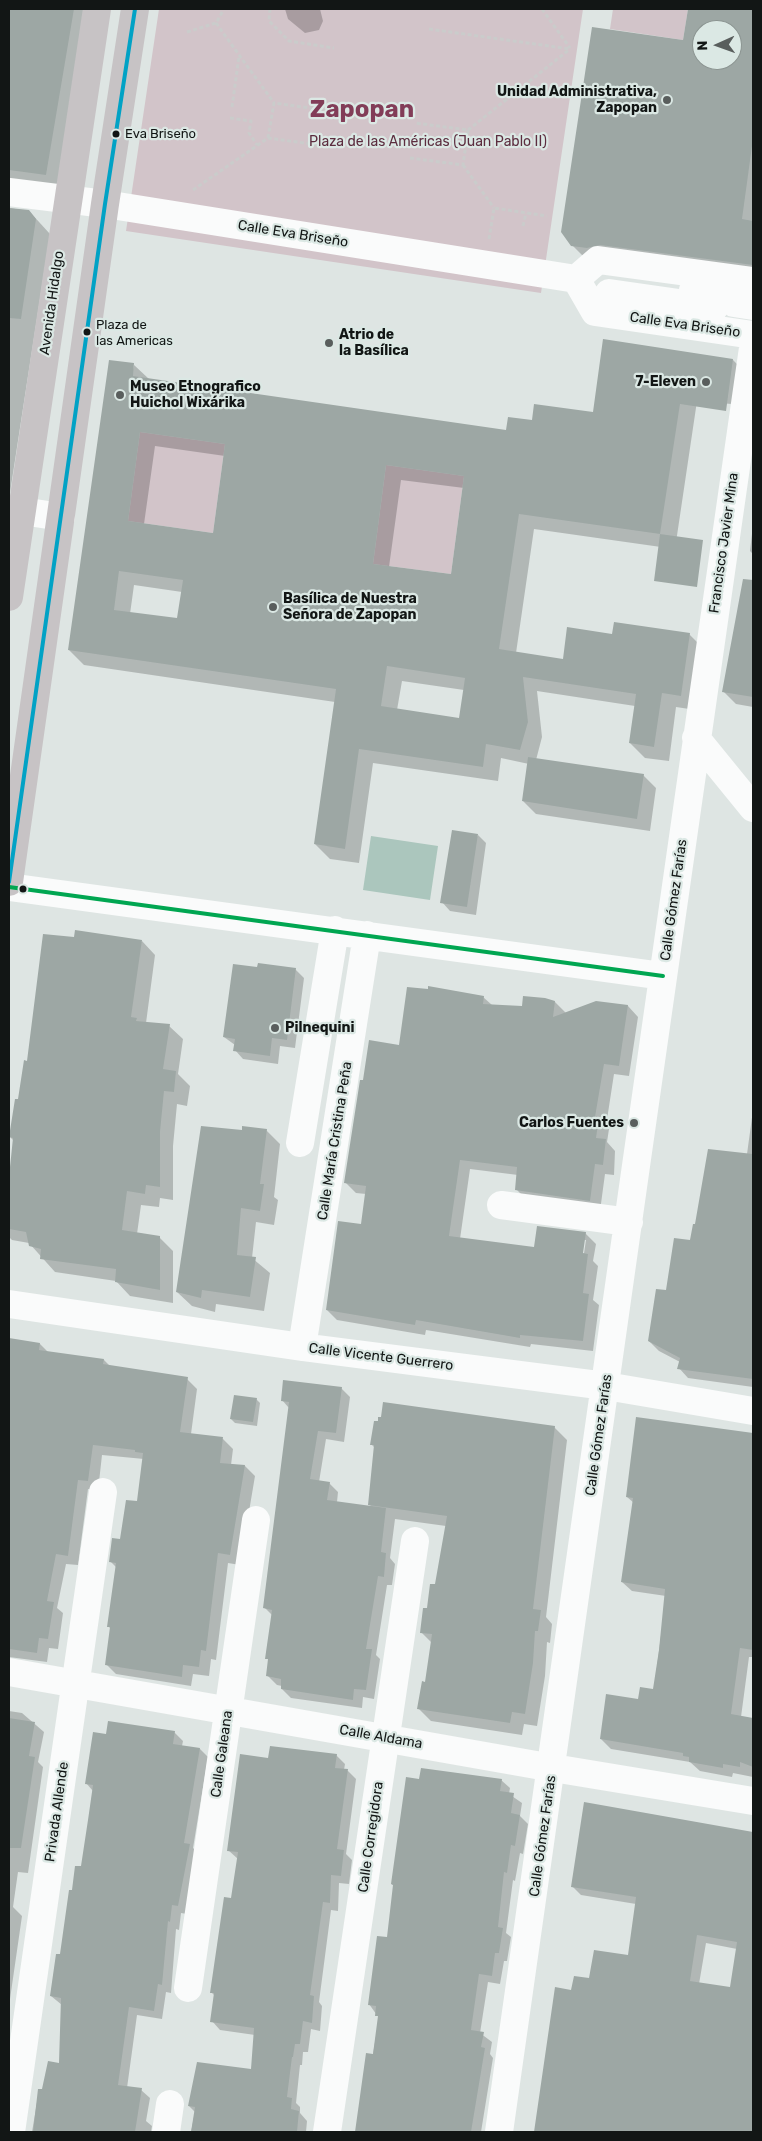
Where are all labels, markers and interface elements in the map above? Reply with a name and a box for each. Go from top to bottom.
north arrow [692,20,742,70]
text: N [694,40,711,51]
place label: Unidad Administrativa, Zapopan [497,84,657,116]
marker: Unidad Administrativa, Zapopan [661,94,673,106]
district label: Zapopan [310,96,414,124]
place label: Eva Briseño [125,126,196,142]
marker: Eva Briseño [111,129,121,139]
park label: Plaza de las Américas (Juan Pablo II) [309,134,547,150]
street label: Calle Eva Briseño [237,217,349,251]
street label: Avenida Hidalgo [36,250,68,356]
street label: Calle Eva Briseño [629,309,741,341]
place label: Plaza de las Americas [96,317,173,348]
marker: Plaza de las Americas [82,327,92,337]
place label: Atrio de la Basílica [339,327,409,360]
marker: Atrio de la Basílica [323,337,335,349]
place label: 7-Eleven [635,374,696,390]
marker: 7-Eleven [700,376,712,388]
place label: Museo Etnografico Huichol Wixárika [130,379,261,412]
marker: Museo Etnografico Huichol Wixárika [114,389,126,401]
street label: Francisco Javier Mina [706,472,742,614]
place label: Basílica de Nuestra Señora de Zapopan [283,591,417,624]
marker: Basílica de Nuestra Señora de Zapopan [267,601,279,613]
street label: Calle Gómez Farías [657,838,691,962]
unlabelled marker [18,884,28,894]
place label: Pilnequini [285,1020,355,1036]
marker: Pilnequini [269,1022,281,1034]
street label: Calle María Cristina Peña [314,1060,356,1222]
place label: Carlos Fuentes [519,1115,624,1131]
marker: Carlos Fuentes [628,1117,640,1129]
street label: Calle Vicente Guerrero [308,1340,454,1374]
street label: Calle Gómez Farías [582,1373,616,1497]
street label: Calle Galeana [208,1709,236,1799]
street label: Calle Aldama [338,1721,424,1753]
street label: Privada Allende [42,1761,72,1863]
street label: Calle Gómez Farías [526,1774,560,1898]
street label: Calle Corregidora [355,1780,387,1894]

